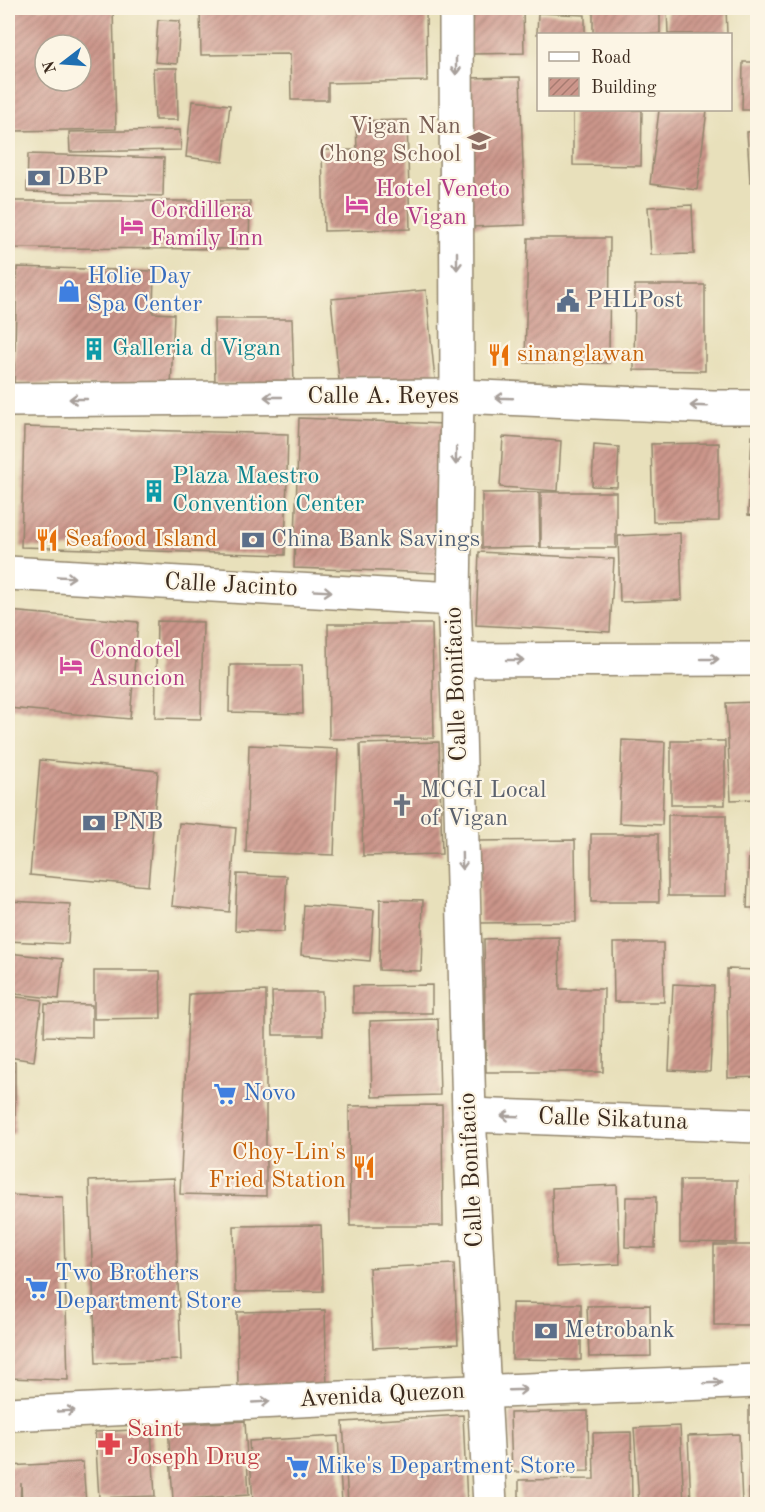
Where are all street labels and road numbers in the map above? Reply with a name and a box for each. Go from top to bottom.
street label: Calle A. Reyes [307,385,459,409]
street label: Calle Jacinto [164,571,298,601]
street label: Calle Bonifacio [442,606,472,762]
street label: Calle Bonifacio [456,1092,488,1248]
street label: Calle Sikatuna [537,1105,689,1135]
street label: Avenida Quezon [298,1380,466,1412]

